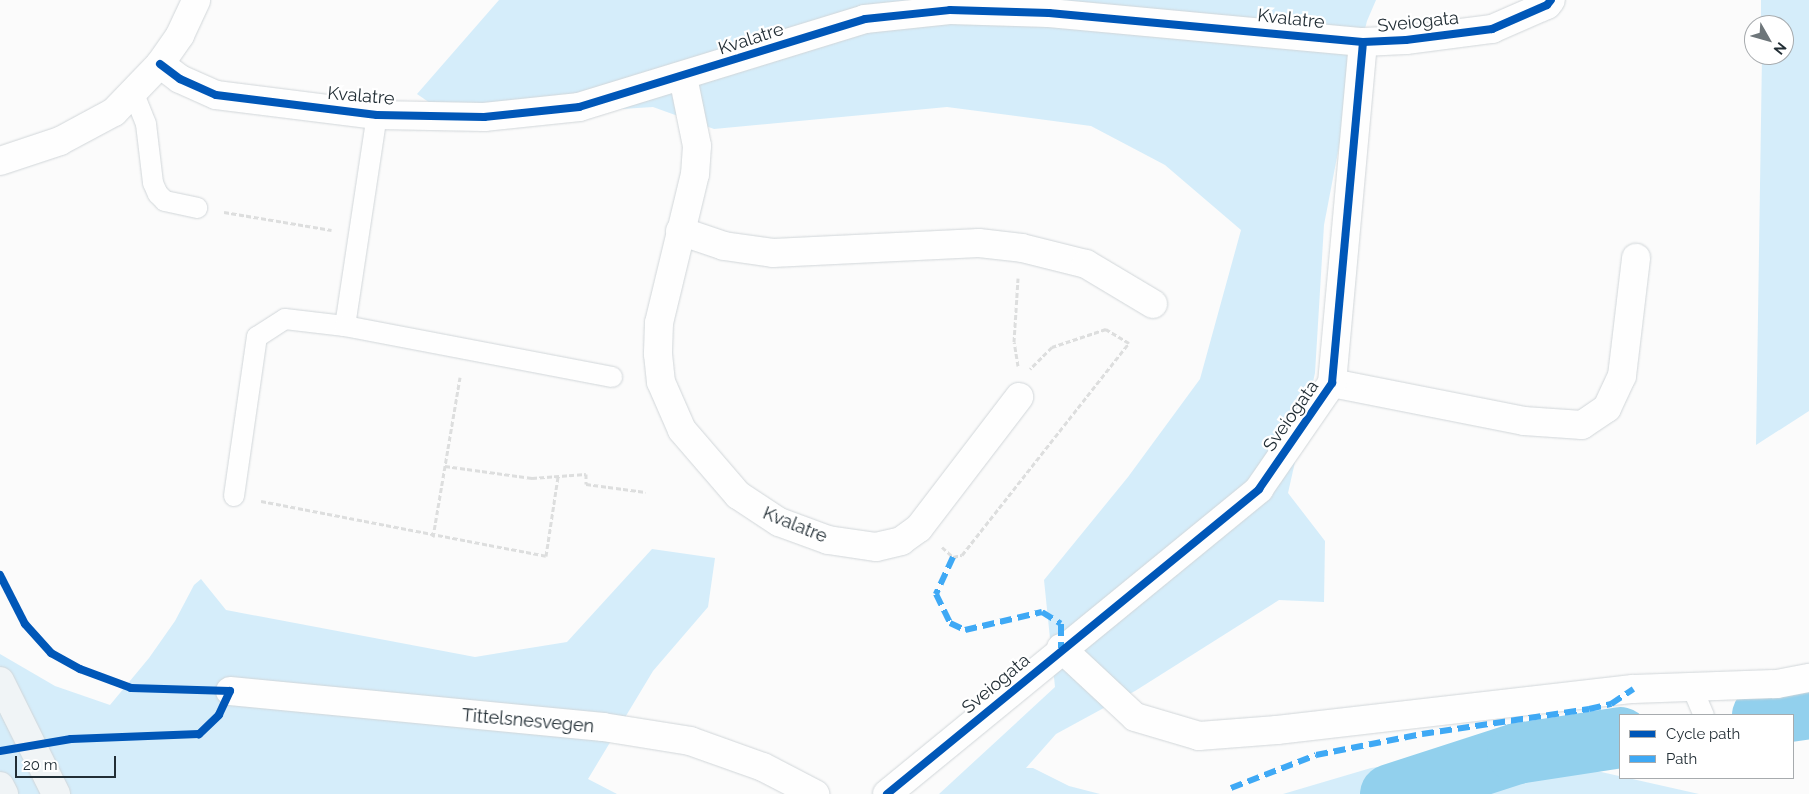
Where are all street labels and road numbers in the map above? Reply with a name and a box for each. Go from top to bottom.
street label: Kvalatre [1256,5,1326,33]
street label: Sveiogata [1376,7,1460,37]
street label: Kvalatre [716,18,786,60]
street label: Kvalatre [327,82,395,110]
street label: Sveiogata [1259,376,1323,456]
street label: Kvalatre [760,502,830,548]
street label: Sveiogata [958,649,1034,719]
street label: Tittelsnesvegen [461,704,595,738]

